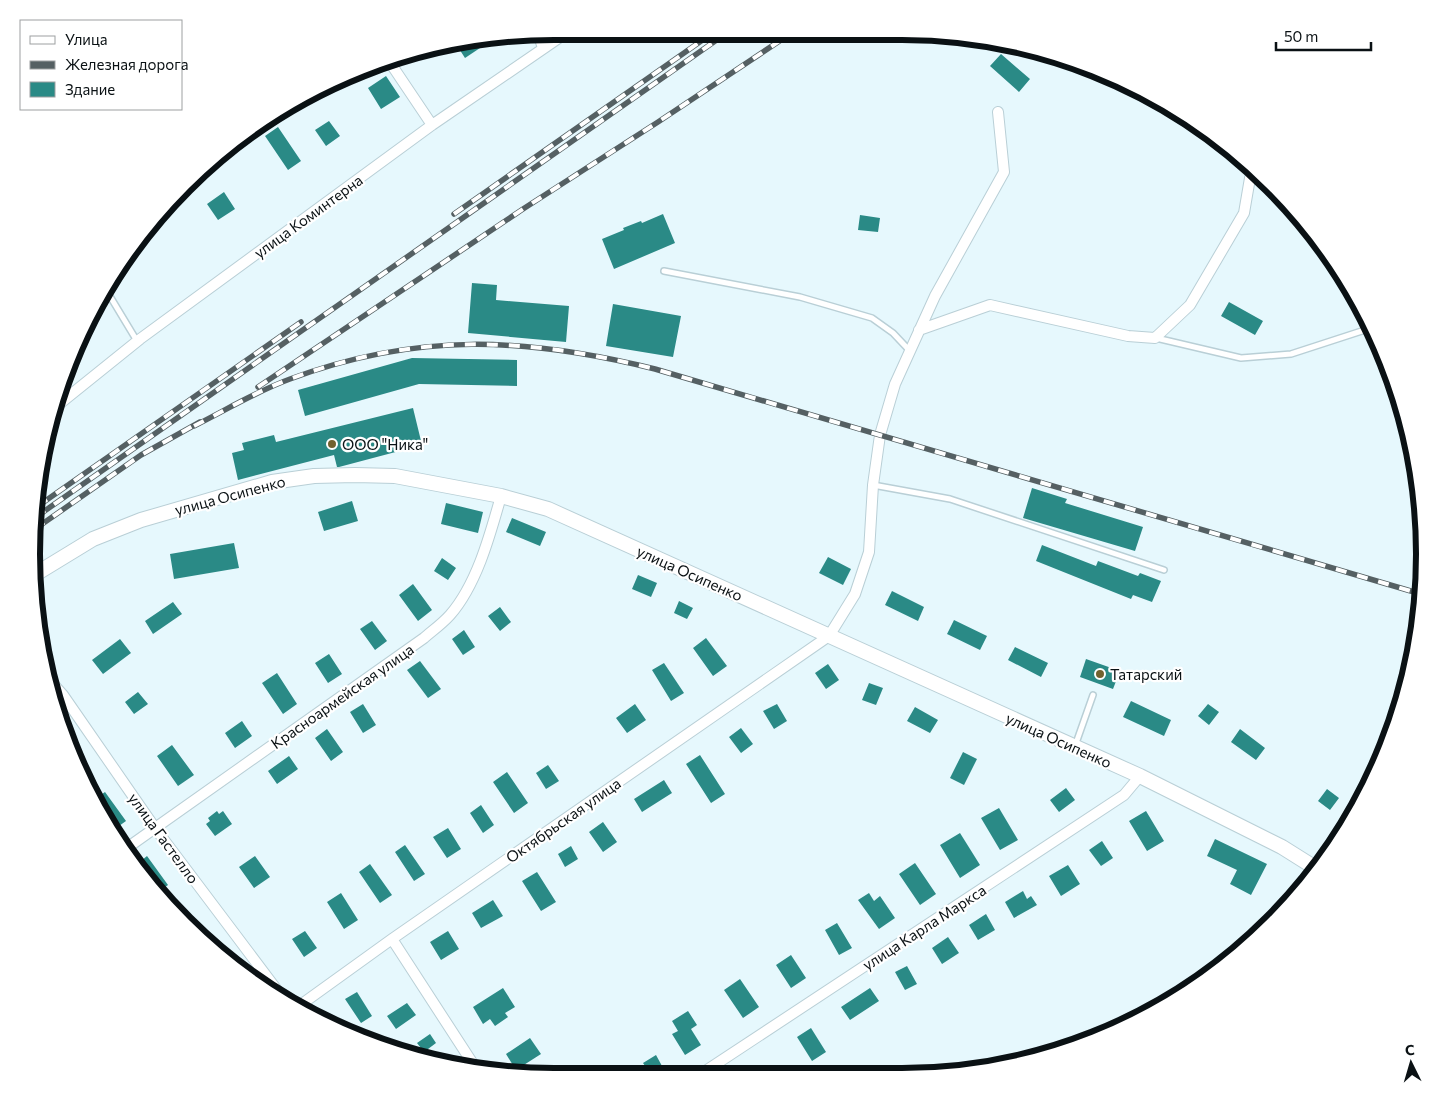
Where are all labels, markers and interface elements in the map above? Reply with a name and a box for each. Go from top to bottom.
legend [20,20,182,110]
scale bar [1276,20,1371,52]
text: 50 m [1284,27,1318,45]
text: Улица [65,30,107,48]
text: Железная дорога [65,55,189,73]
text: Здание [65,80,115,98]
street label: улица Коминтерна [250,170,366,262]
place label: ООО "Ника" [342,435,428,453]
marker: ООО "Ника" [326,438,338,450]
street label: улица Осипенко [173,472,287,518]
street label: улица Осипенко [634,542,746,604]
street label: Красноармейская улица [267,640,417,752]
place label: Татарский [1110,665,1182,683]
marker: Татарский [1094,668,1106,680]
street label: улица Осипенко [1003,709,1115,771]
street label: Октябрьская улица [502,774,624,866]
street label: улица Гастелло [125,789,203,887]
street label: улица Карла Маркса [859,880,989,974]
north arrow [1386,1038,1436,1088]
text: С [1404,1041,1415,1058]

